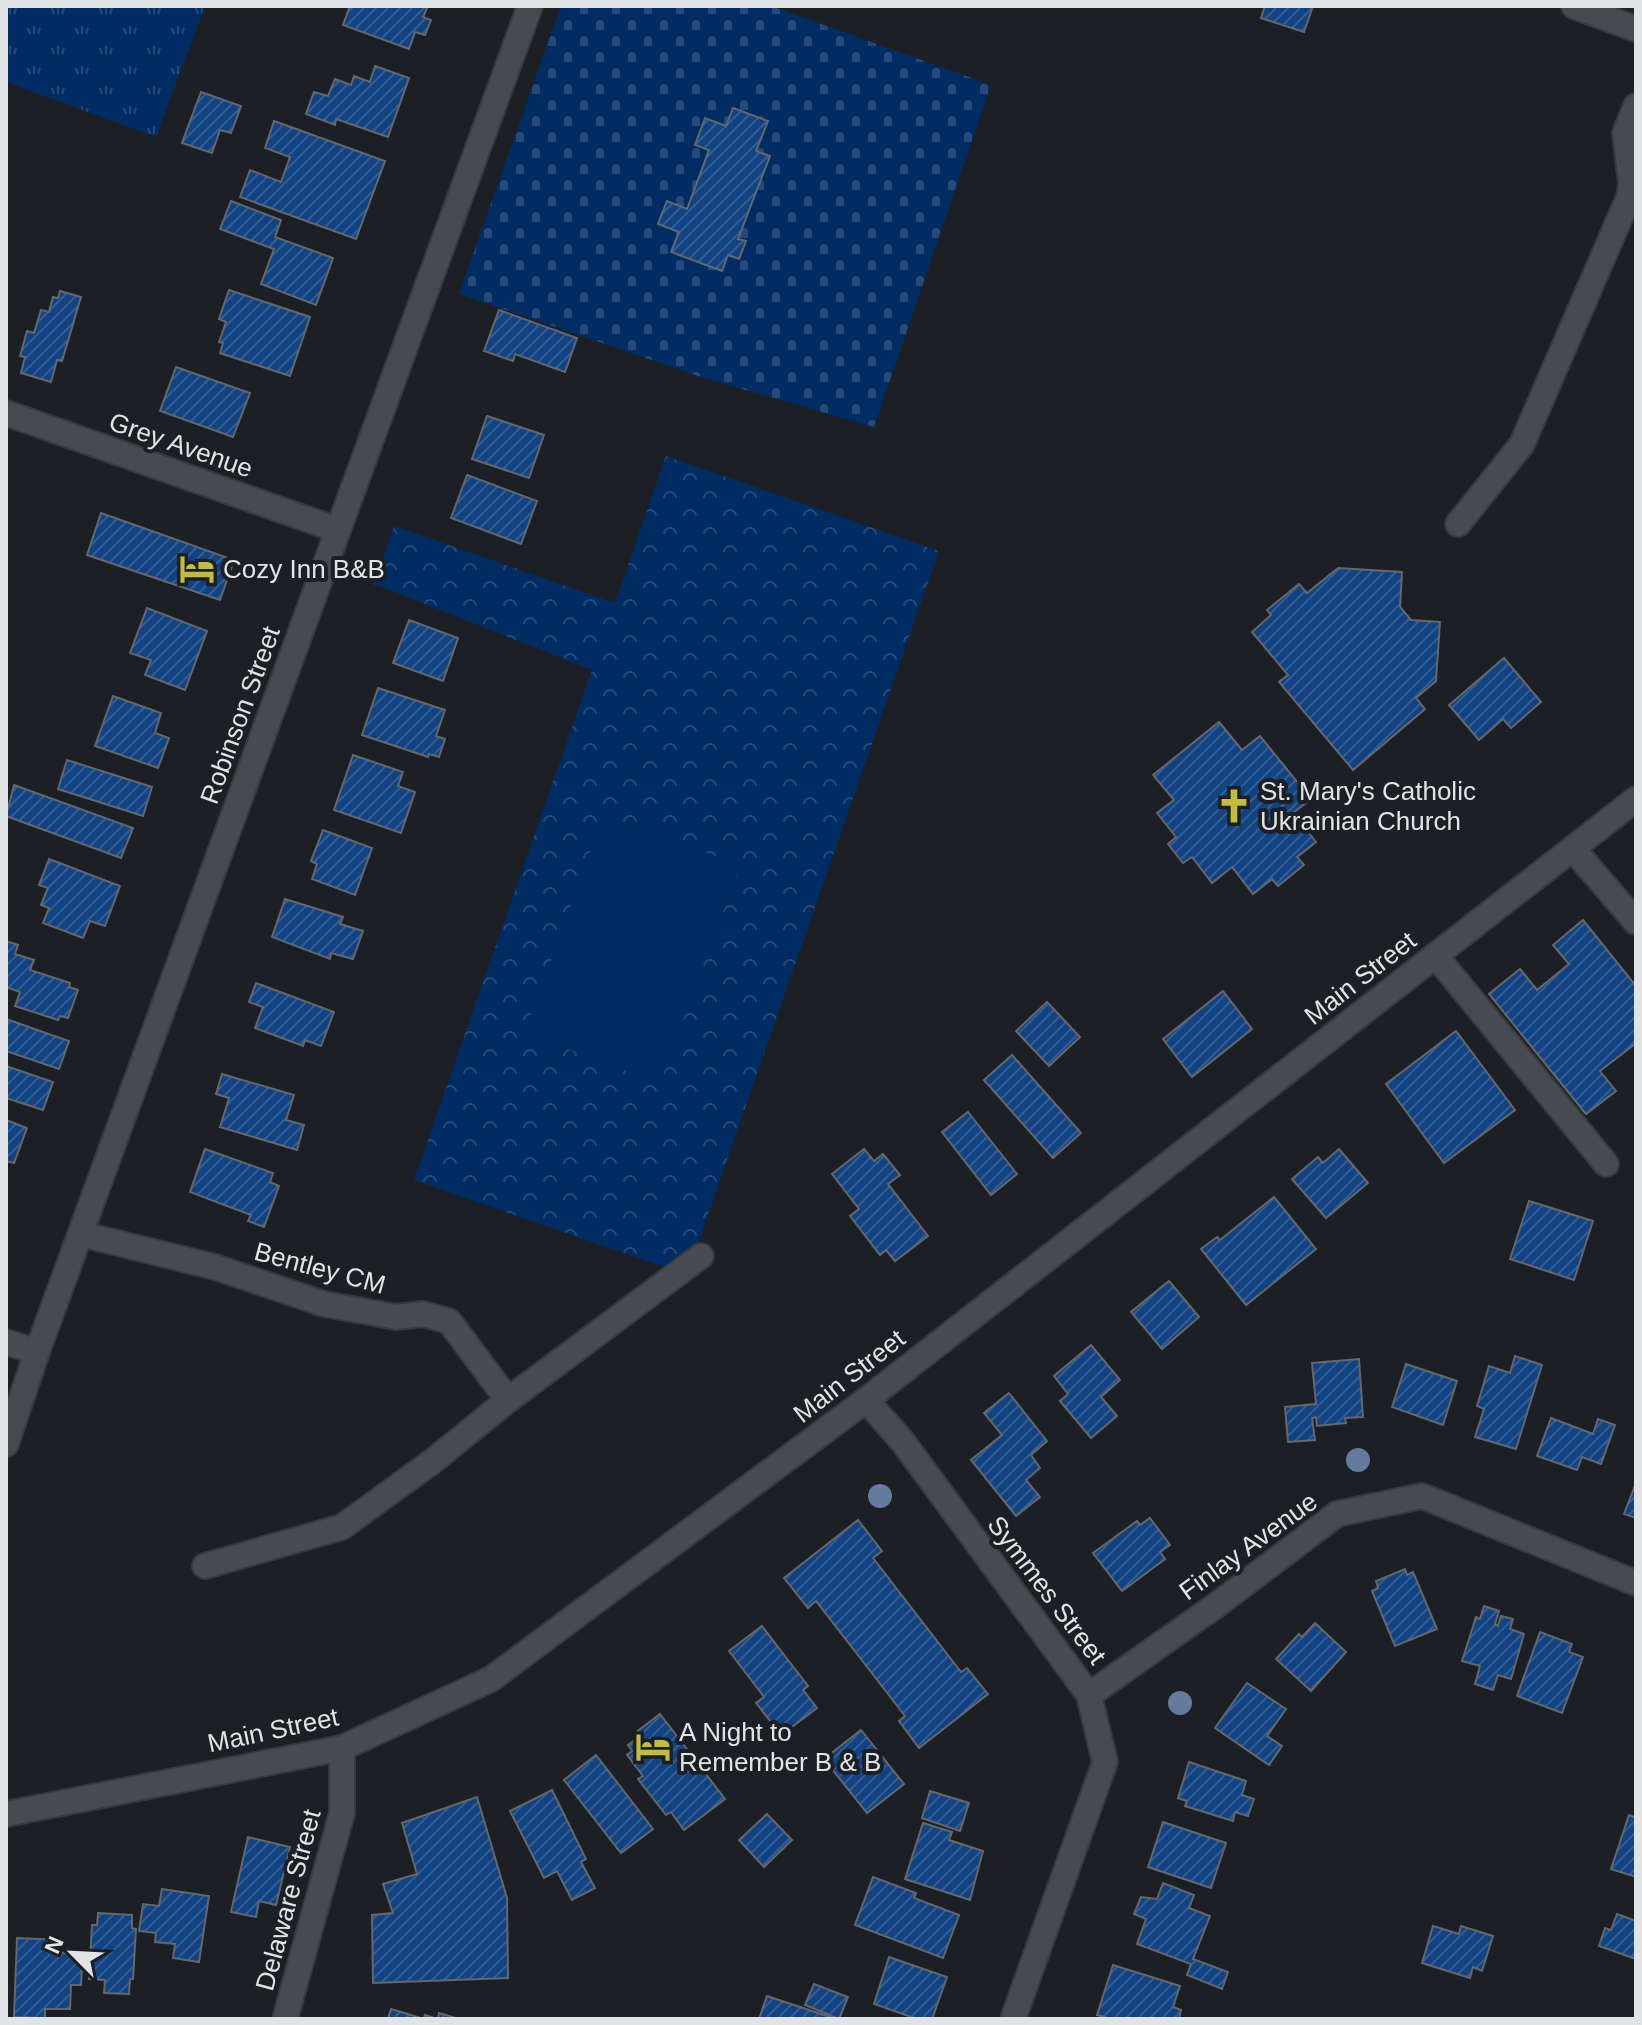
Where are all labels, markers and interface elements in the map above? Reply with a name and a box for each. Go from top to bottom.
street label: Grey Avenue [105,406,257,484]
hotel icon: Cozy Inn B&B [178,550,216,588]
place label: Cozy Inn B&B [223,554,385,584]
street label: Robinson Street [194,622,286,808]
place label: St. Mary's Catholic Ukrainian Church [1260,776,1476,836]
church icon: St. Mary's Catholic Ukrainian Church [1215,787,1253,825]
street label: Main Street [1298,925,1422,1031]
street label: Bentley CM [251,1236,389,1300]
street label: Main Street [787,1323,911,1429]
street label: Finlay Avenue [1173,1486,1323,1606]
street label: Symmes Street [982,1510,1113,1671]
street label: Main Street [205,1701,342,1758]
place label: A Night to Remember B & B [679,1717,881,1777]
hotel icon: A Night to Remember B & B [634,1728,672,1766]
street label: Delaware Street [249,1805,327,1994]
north arrow [32,1913,112,1993]
text: N [40,1933,69,1957]

